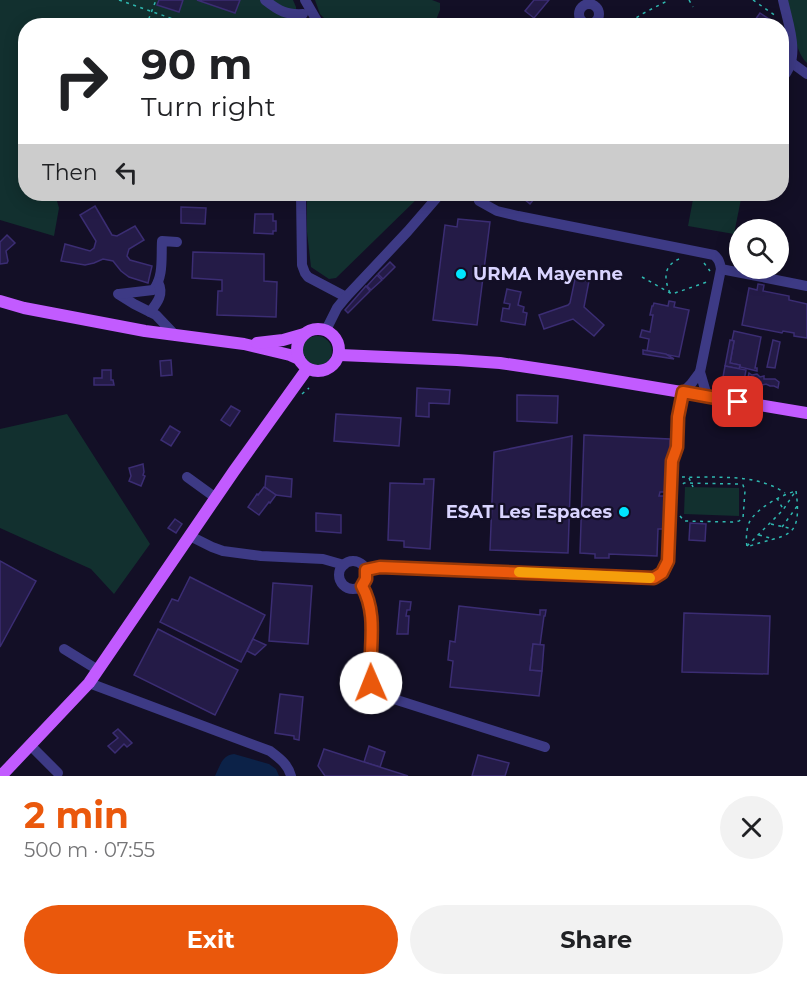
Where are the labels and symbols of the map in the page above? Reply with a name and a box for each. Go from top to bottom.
place label: URMA Mayenne [473,263,623,285]
marker: URMA Mayenne [454,267,468,281]
pin [712,376,763,427]
place label: ESAT Les Espaces [446,501,612,523]
marker: ESAT Les Espaces [617,505,631,519]
position arrow [339,651,403,715]

